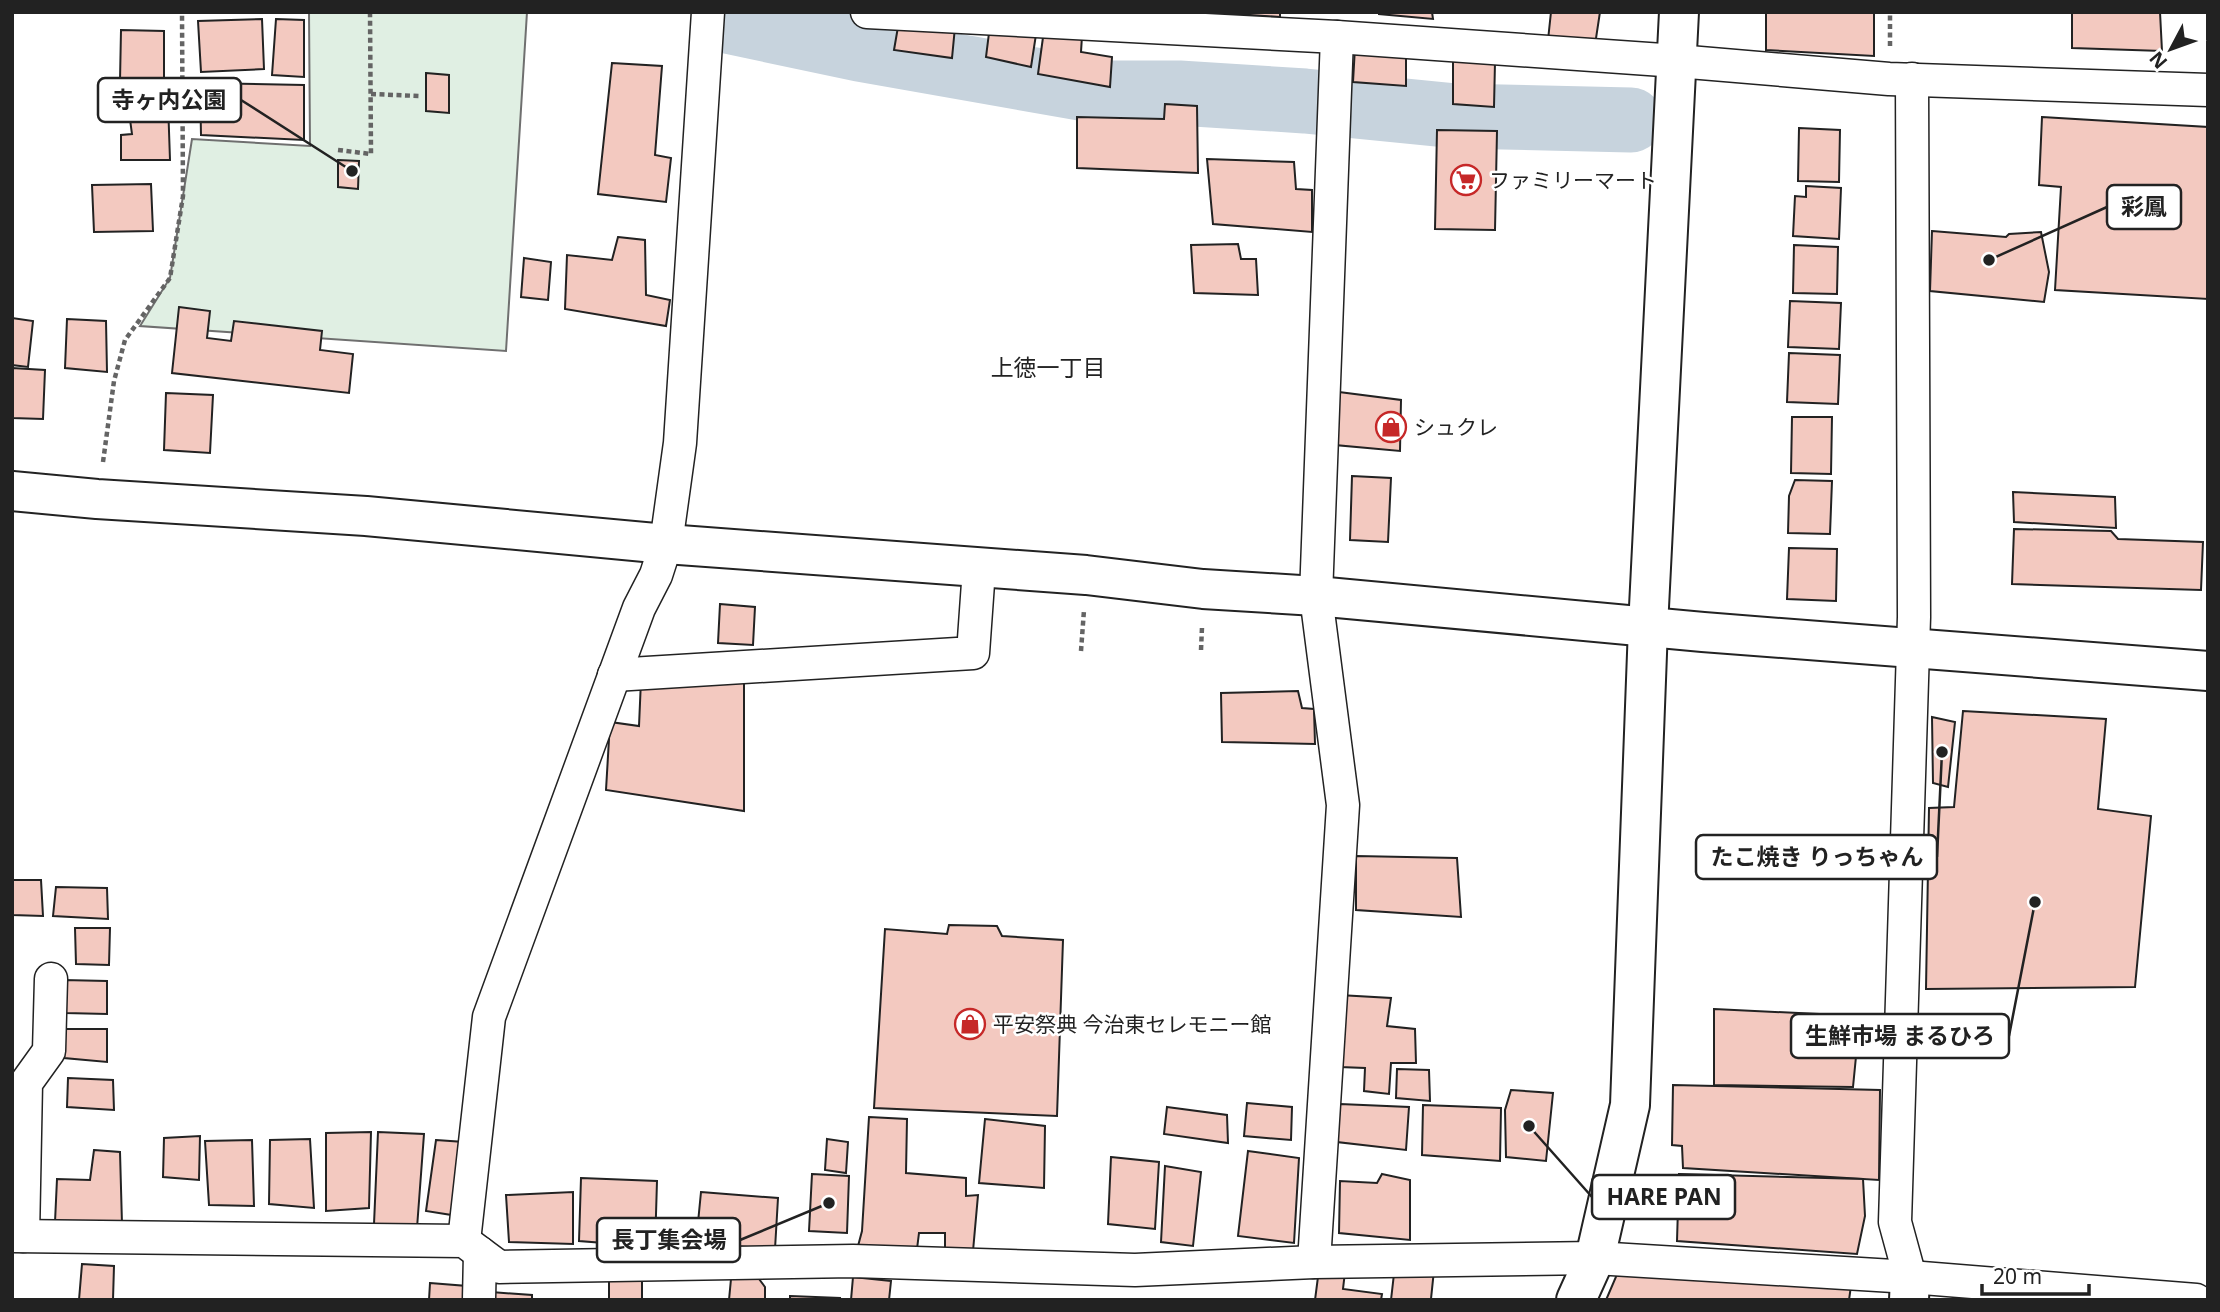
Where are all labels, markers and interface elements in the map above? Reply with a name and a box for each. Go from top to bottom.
north arrow [2136,14,2206,84]
text: N [2143,46,2173,75]
callout: 寺ヶ内公園 [98,78,241,122]
text: 寺ヶ内公園 [112,83,227,115]
supermarket icon: ファミリーマート [1449,163,1483,197]
place label: ファミリーマート [1489,166,1657,194]
callout: 彩鳳 [2107,185,2181,229]
text: 彩鳳 [2121,190,2167,222]
district label: 上徳一丁目 [991,351,1106,383]
shop icon: シュクレ [1374,410,1408,444]
place label: シュクレ [1414,413,1498,441]
callout: たこ焼き りっちゃん [1696,835,1937,879]
text: たこ焼き りっちゃん [1711,840,1923,872]
shop icon: 平安祭典 今治東セレモニー館 [953,1007,987,1041]
place label: 平安祭典 今治東セレモニー館 [993,1010,1271,1038]
callout: 生鮮市場 まるひろ [1791,1014,2009,1058]
text: 生鮮市場 まるひろ [1805,1019,1995,1051]
callout: HARE PAN [1592,1175,1735,1219]
text: HARE PAN [1606,1180,1722,1212]
callout: 長丁集会場 [597,1218,740,1262]
text: 長丁集会場 [612,1223,727,1255]
scale bar [1982,1252,2089,1296]
text: 20 m [1993,1262,2042,1290]

